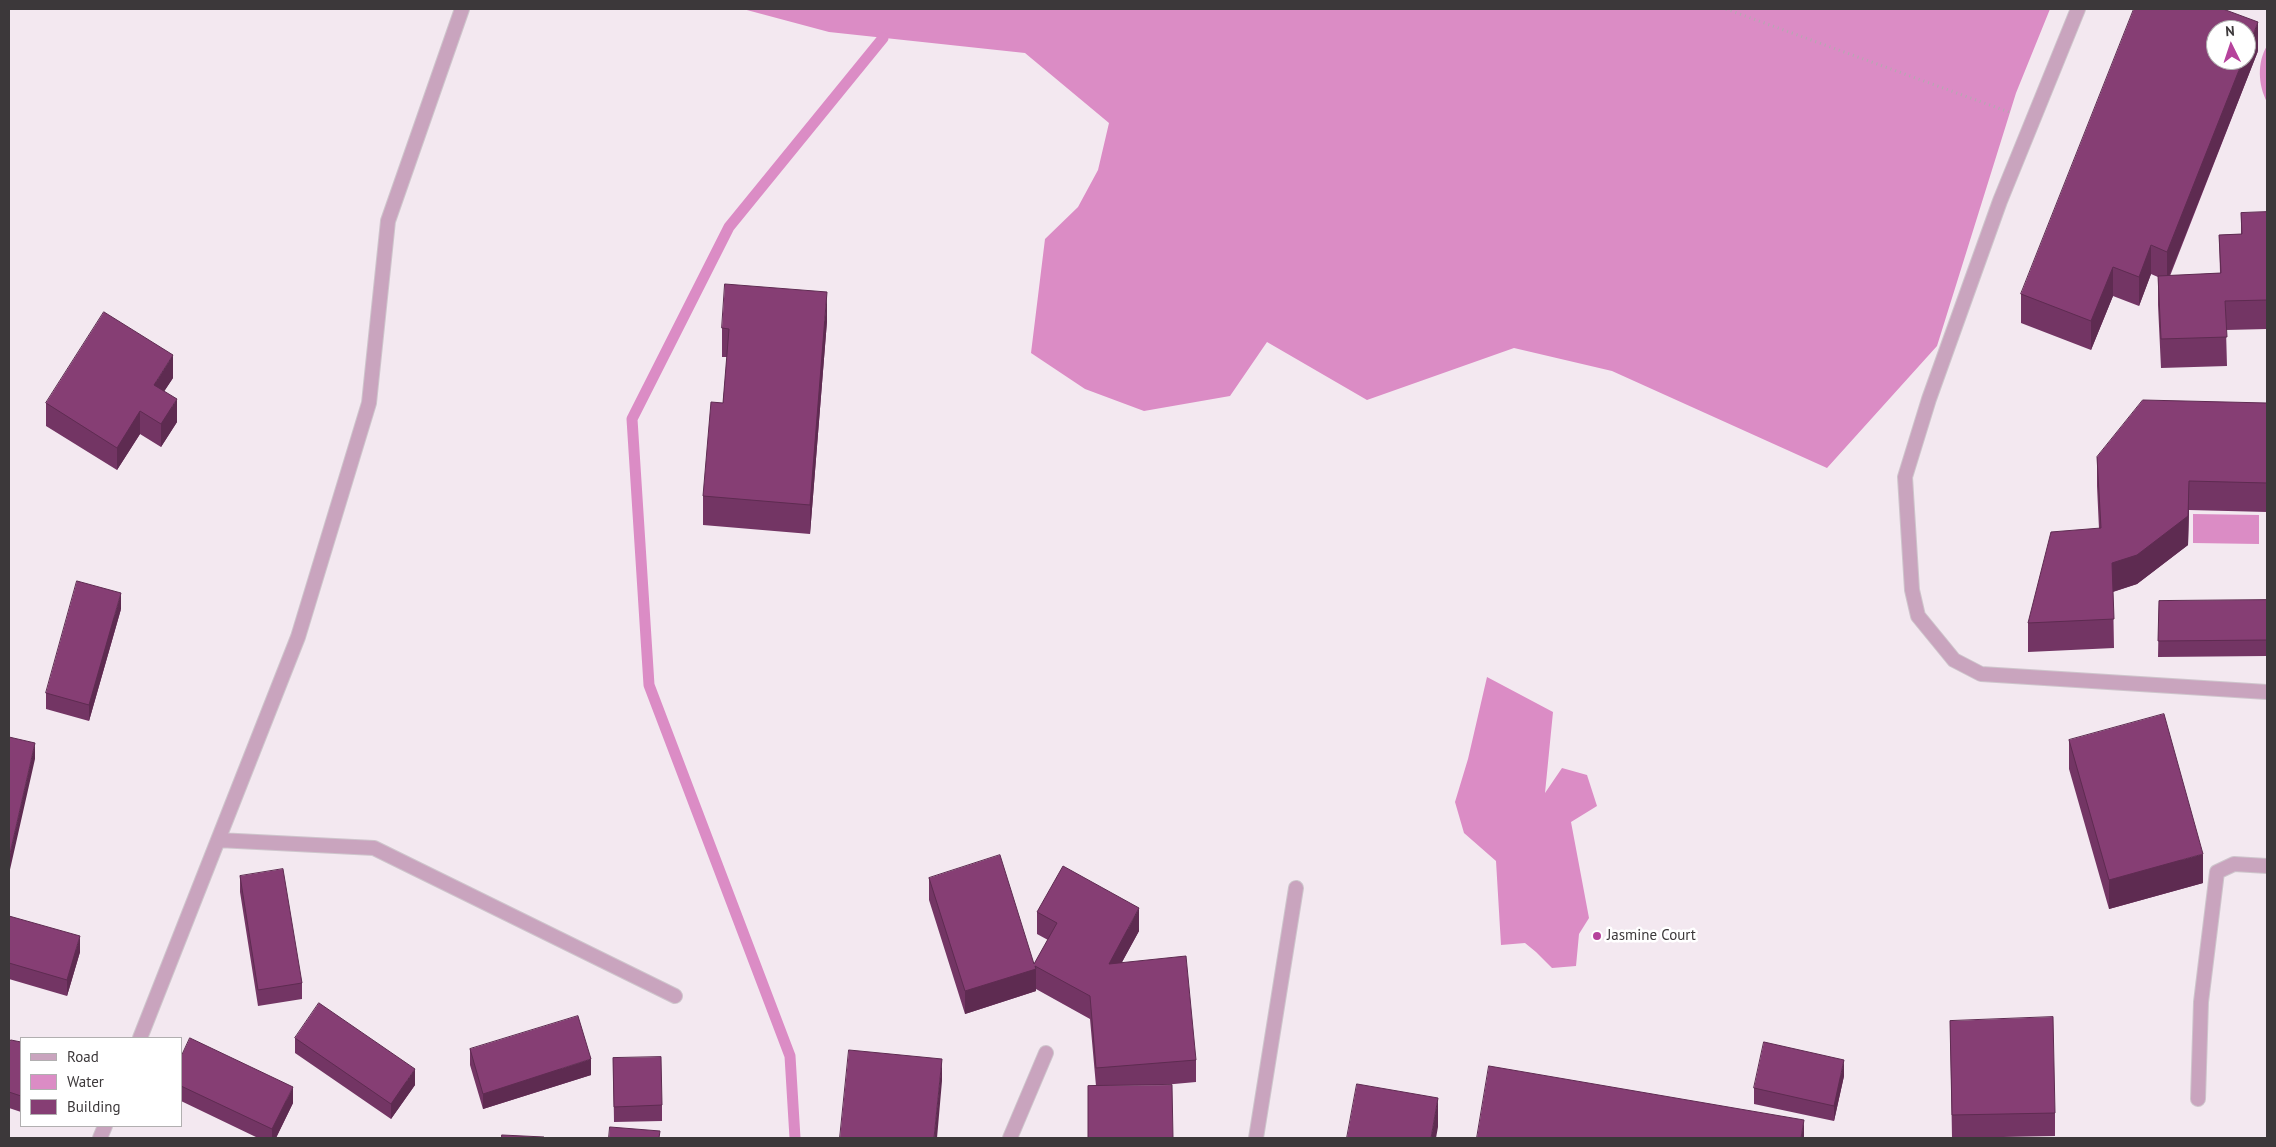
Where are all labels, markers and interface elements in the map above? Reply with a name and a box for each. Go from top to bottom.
north arrow [2206,20,2256,70]
text: N [2225,22,2235,40]
place label: Jasmine Court [1607,927,1696,945]
marker: Jasmine Court [1591,930,1603,942]
legend [20,1037,182,1127]
text: Road [67,1047,99,1066]
text: Water [67,1072,104,1091]
text: Building [67,1097,121,1116]

